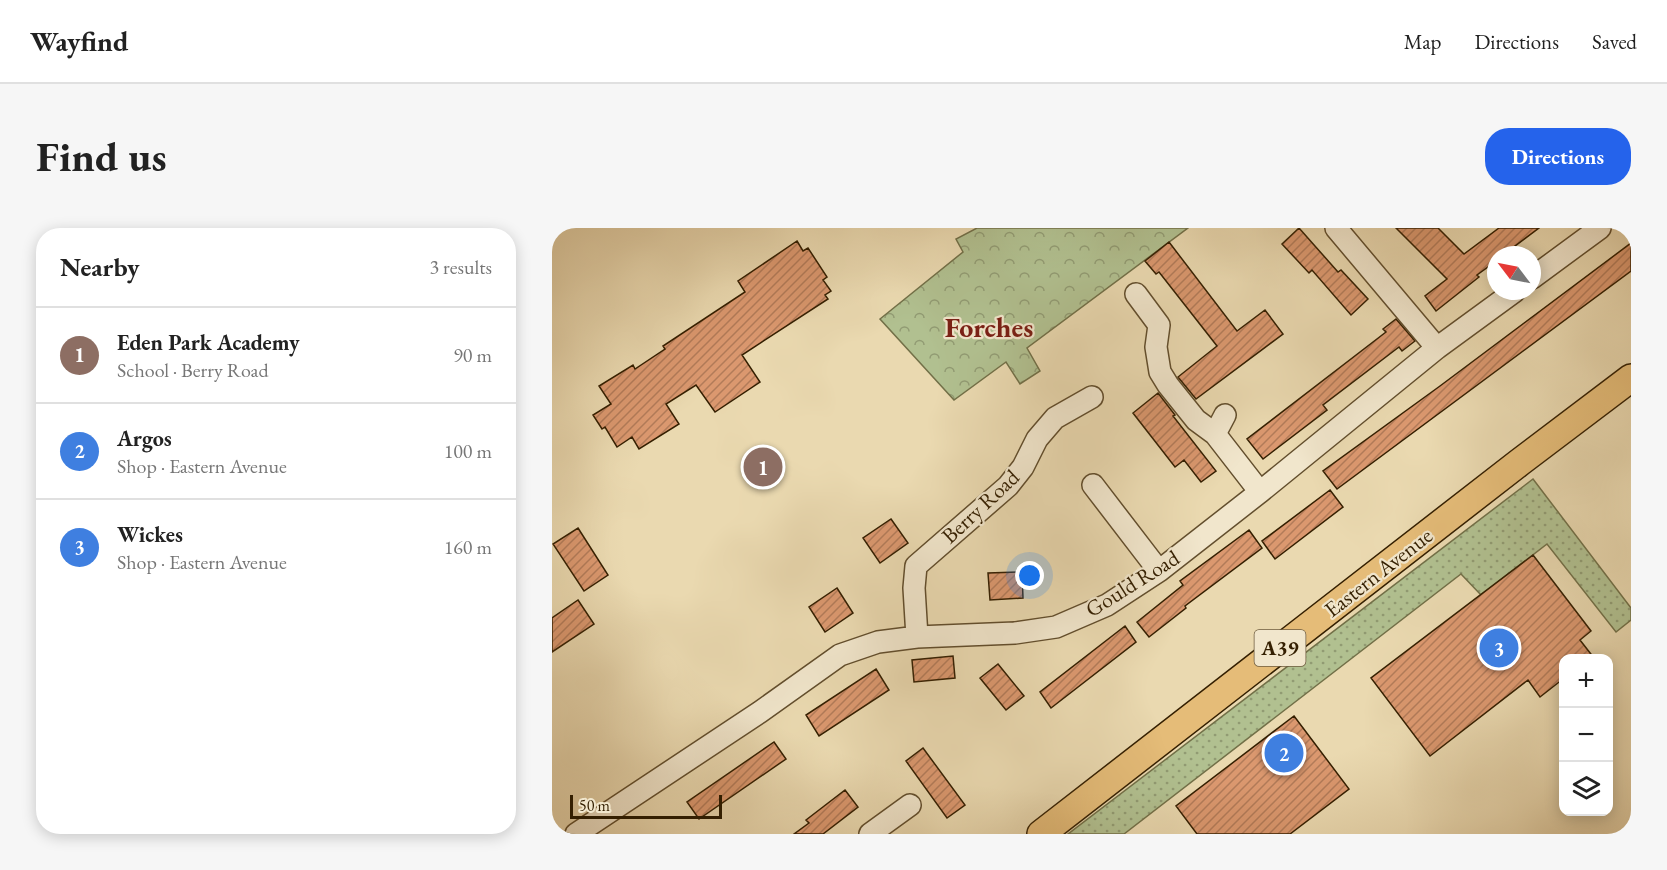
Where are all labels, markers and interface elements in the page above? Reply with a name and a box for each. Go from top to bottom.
text: Wayfind [30,23,128,59]
text: Map [1404,28,1441,55]
text: Directions [1474,28,1559,55]
text: Saved [1592,28,1637,55]
button: Directions [1485,128,1631,185]
text: Find us [36,129,167,184]
north arrow [1487,246,1541,300]
text: Nearby [60,250,140,284]
text: 3 results [429,254,492,280]
district label: Forches [945,309,1033,345]
text: Eden Park Academy [117,328,300,357]
text: 1 [74,342,85,368]
text: 90 m [453,342,492,368]
text: School · Berry Road [117,357,269,383]
text: Argos [117,424,172,453]
text: 2 [74,438,85,464]
text: 100 m [444,438,492,464]
pin: 1 [744,444,782,490]
text: Shop · Eastern Avenue [117,453,287,479]
street label: Berry Road [935,462,1026,550]
text: Wickes [117,520,183,549]
street label: Eastern Avenue [1318,521,1439,624]
text: 3 [74,534,85,560]
text: 160 m [444,534,492,560]
street label: Gould Road [1080,543,1185,624]
text: Shop · Eastern Avenue [117,549,287,575]
your location [1015,561,1044,590]
pin: 3 [1480,626,1518,670]
road number: A39 [1254,630,1306,666]
map controls [1559,654,1613,816]
button: + [1559,654,1613,708]
button: − [1559,708,1613,762]
pin: 2 [1264,730,1304,776]
button: layers [1559,762,1613,816]
scale bar [570,792,722,820]
text: 50 m [579,795,610,816]

